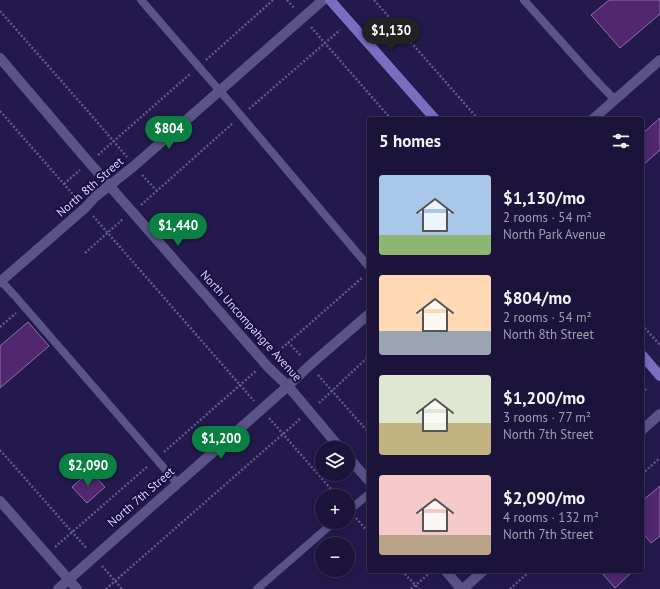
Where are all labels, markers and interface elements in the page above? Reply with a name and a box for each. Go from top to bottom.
pin: $1,130 [358,18,424,52]
text: $1,130 [371,22,411,39]
pin: $804 [145,116,193,150]
text: $804 [154,120,184,137]
text: 5 homes [379,130,441,152]
icon: filters [610,130,632,152]
street label: North 8th Street [53,153,126,220]
text: $1,130/mo [503,187,585,209]
icon: home [411,191,459,239]
text: 2 rooms · 54 m² [503,209,592,226]
pin: $1,440 [145,213,211,247]
text: $1,440 [158,217,198,234]
text: North Park Avenue [503,226,606,243]
street label: North Uncompahgre Avenue [197,267,305,384]
text: $804/mo [503,287,571,309]
icon: home [411,291,459,339]
text: 2 rooms · 54 m² [503,309,592,326]
text: North 8th Street [503,326,594,343]
text: $1,200/mo [503,387,585,409]
icon: home [411,391,459,439]
text: 3 rooms · 77 m² [503,409,591,426]
pin: $1,200 [188,426,254,460]
text: North 7th Street [503,426,593,443]
text: $1,200 [201,430,241,447]
map controls [315,441,355,577]
button: layers [315,441,355,481]
pin: $2,090 [55,453,121,487]
text: $2,090 [68,457,108,474]
street label: North 7th Street [104,464,177,530]
text: $2,090/mo [503,487,585,509]
button: + [315,489,355,529]
icon: home [411,491,459,539]
text: 4 rooms · 132 m² [503,509,599,526]
text: North 7th Street [503,526,593,543]
button: − [315,537,355,577]

